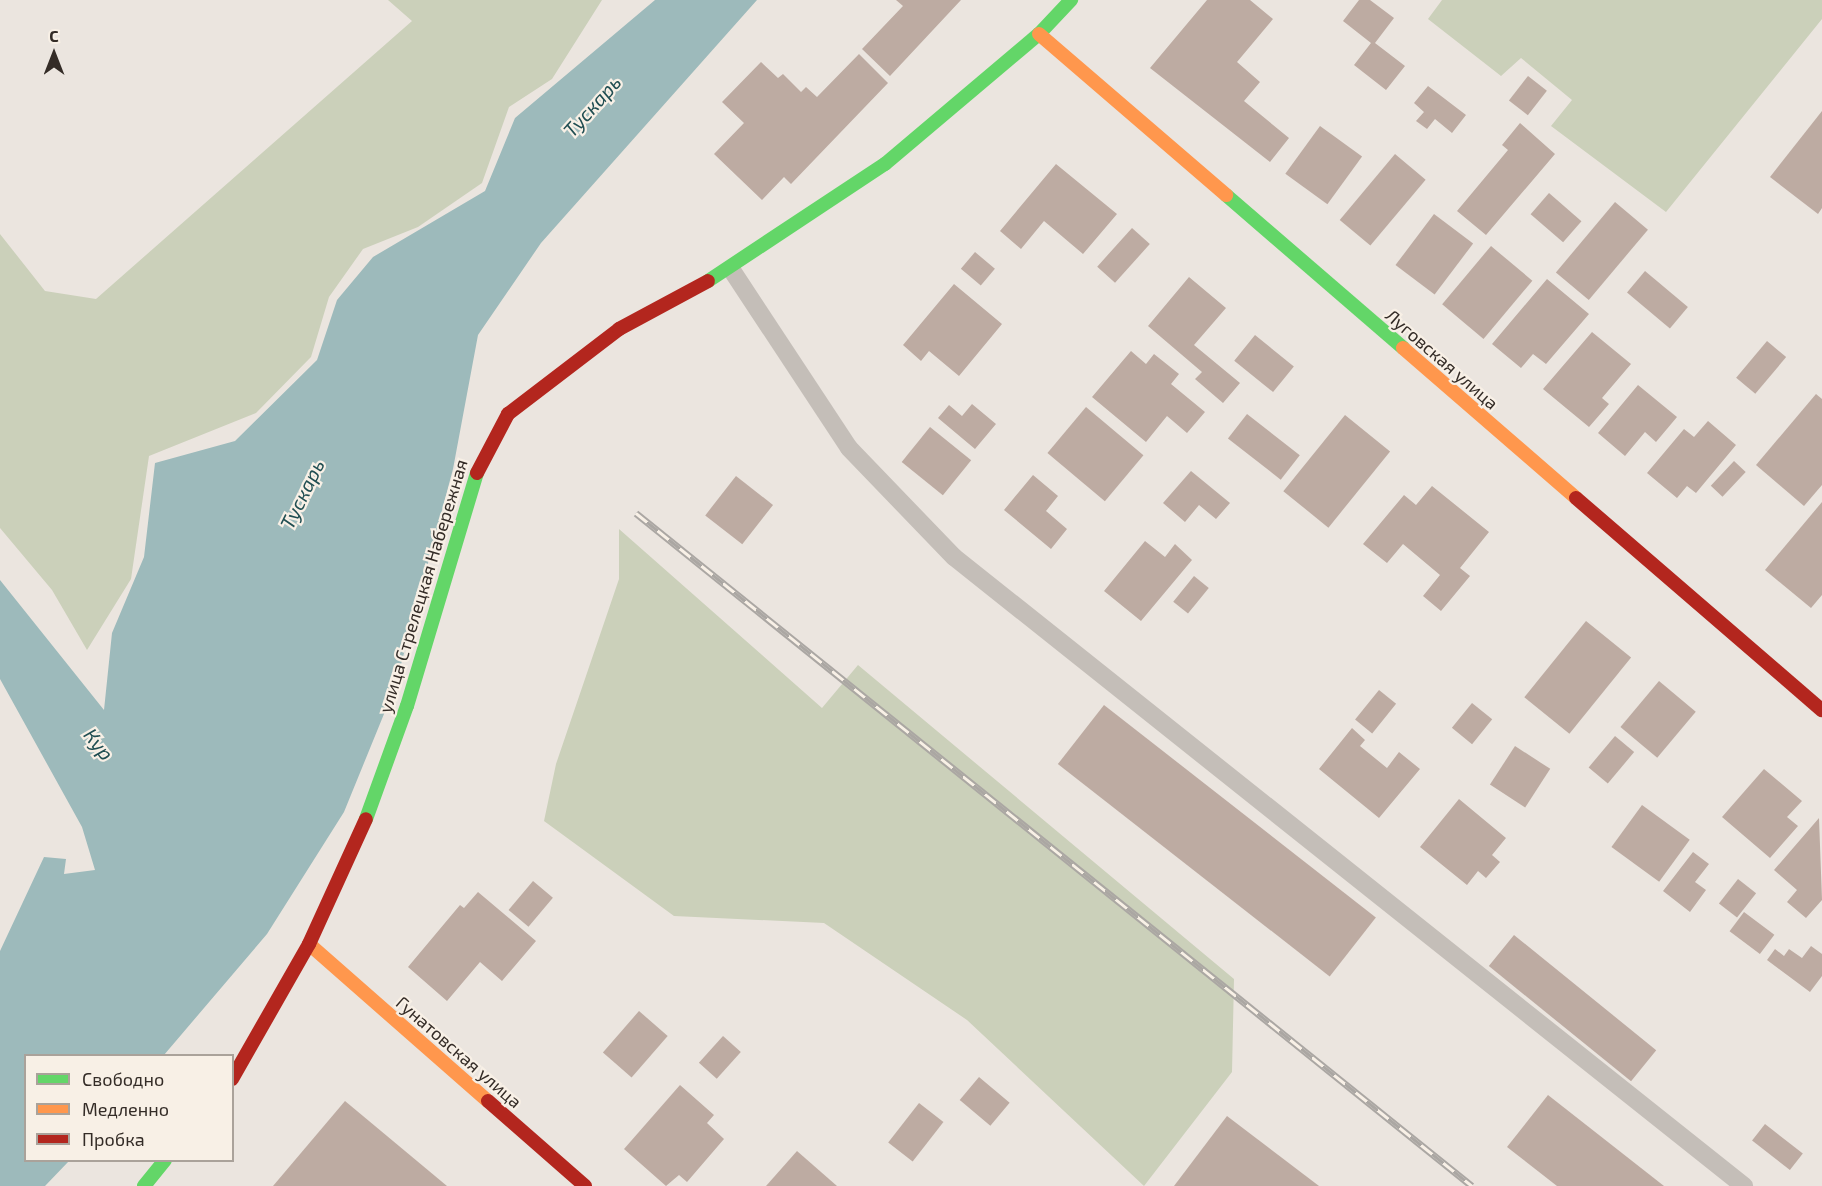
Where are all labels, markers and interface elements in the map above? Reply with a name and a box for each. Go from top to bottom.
north arrow [24,24,84,84]
text: С [49,26,59,45]
water label: Тускарь [558,70,626,142]
street label: Луговская улица [1381,304,1503,414]
water label: Тускарь [275,455,329,533]
street label: улица Стрелецкая Набережная [374,457,472,715]
water label: Кур [79,723,119,765]
street label: Гунатовская улица [392,992,526,1112]
legend [24,1054,234,1162]
text: Свободно [82,1068,164,1090]
text: Медленно [82,1098,169,1120]
text: Пробка [82,1128,145,1150]

